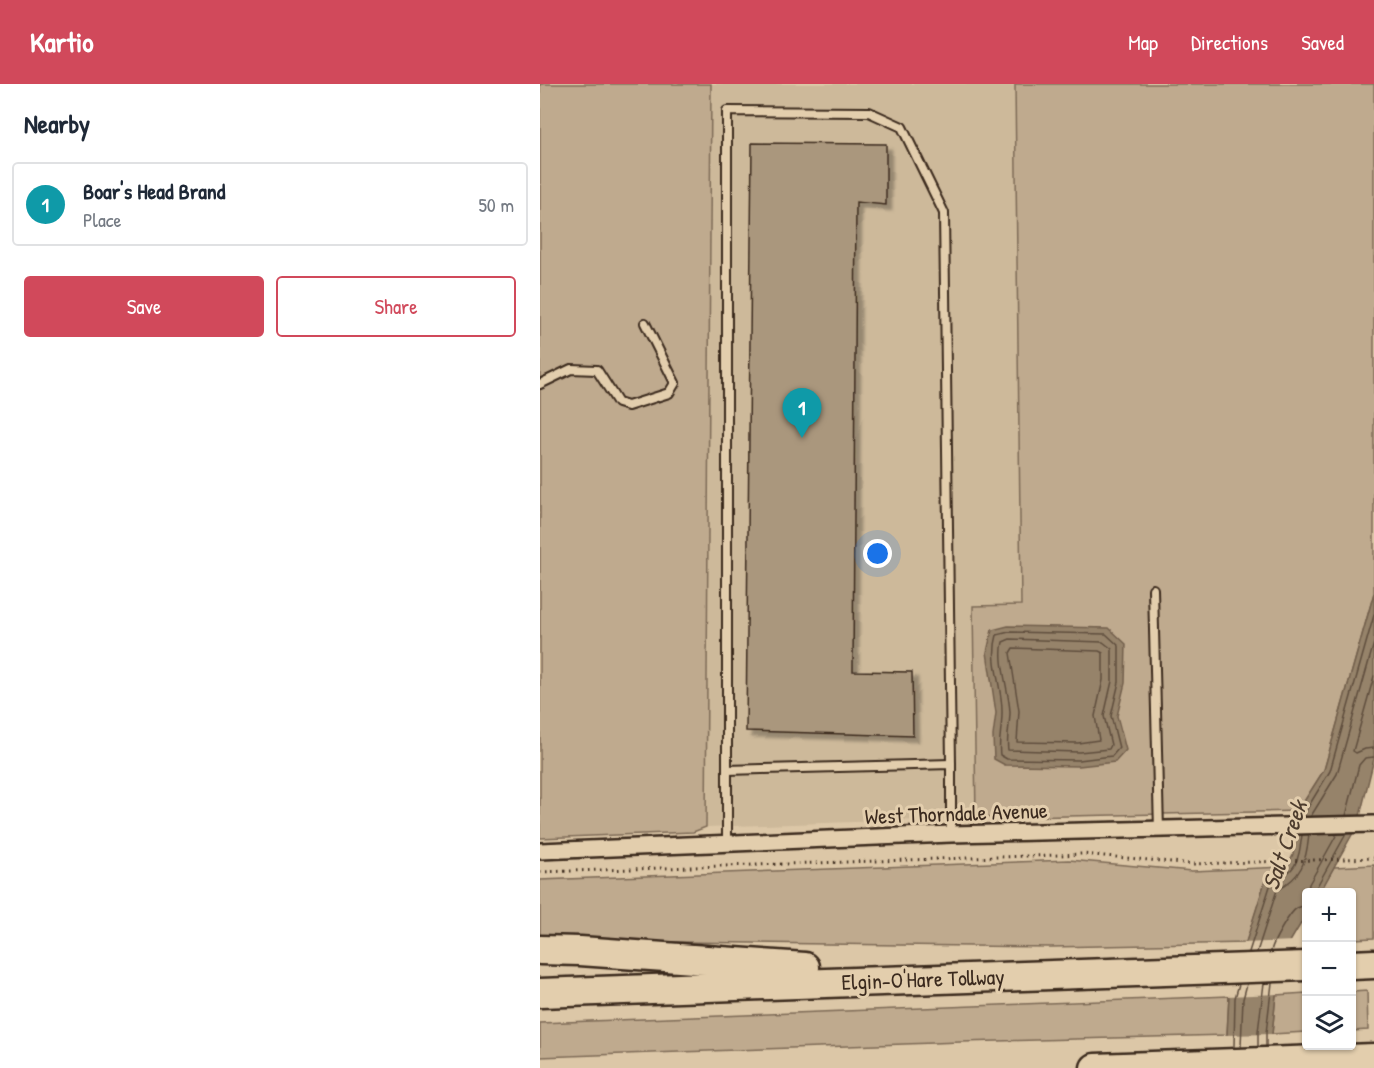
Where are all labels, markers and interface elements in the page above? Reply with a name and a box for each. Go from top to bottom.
text: Kartio [30,23,94,61]
text: Map [1128,28,1158,57]
text: Directions [1191,28,1268,57]
text: Saved [1301,28,1344,57]
text: Nearby [24,106,90,141]
text: Boar's Head Brand [83,176,225,206]
text: 1 [42,191,49,218]
text: 50 m [478,191,514,218]
text: Place [83,206,122,233]
button: Save [24,276,264,337]
button: Share [276,276,516,337]
pin: 1 [782,388,822,438]
your location [863,539,892,568]
water label: Salt Creek [1254,794,1315,894]
street label: West Thorndale Avenue [864,795,1048,831]
map controls [1302,888,1356,1050]
button: + [1302,888,1356,942]
button: − [1302,942,1356,996]
street label: Elgin-O'Hare Tollway [841,961,1005,997]
button: layers [1302,996,1356,1050]

